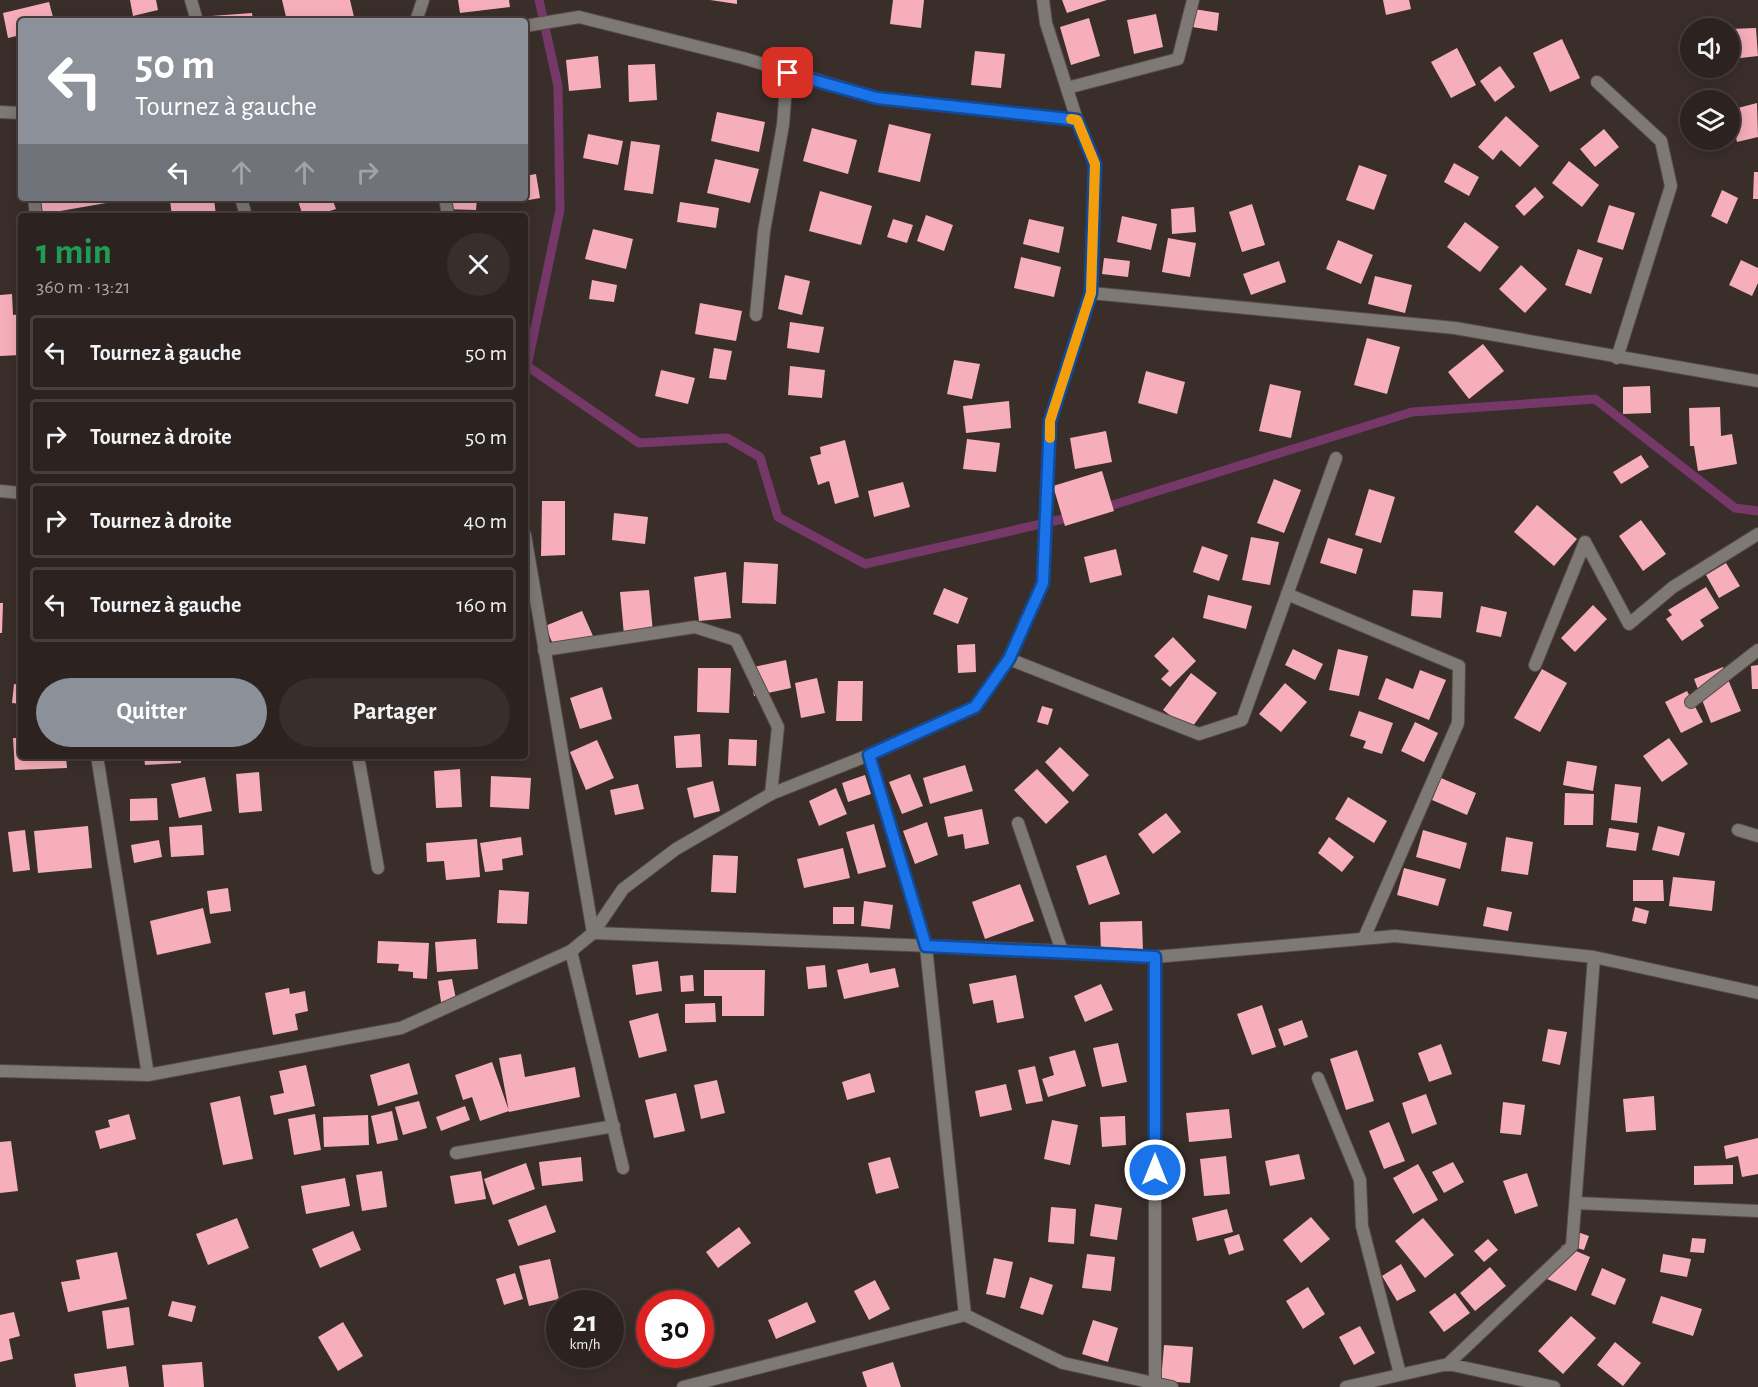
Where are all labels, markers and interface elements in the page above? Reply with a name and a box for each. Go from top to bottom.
map controls [1680,18,1740,150]
button: sound [1680,18,1740,78]
icon: left [36,42,114,120]
text: 50 m [135,44,215,86]
pin [762,47,813,98]
icon: arrive [771,56,804,89]
button: layers [1680,90,1740,150]
text: Tournez à gauche [135,93,317,120]
icon: left [162,156,195,189]
icon: ahead [225,156,258,189]
icon: ahead [288,156,321,189]
icon: right [351,156,384,189]
button: close [447,233,510,296]
text: 1 min [36,234,112,270]
text: 360 m · 13:21 [36,277,130,297]
icon: left [39,336,72,369]
text: Tournez à gauche [90,342,241,364]
text: 50 m [465,342,507,364]
icon: right [39,420,72,453]
text: Tournez à droite [90,426,232,448]
text: 50 m [465,426,507,448]
icon: right [39,504,72,537]
text: Tournez à droite [90,510,232,532]
text: 40 m [464,510,507,532]
icon: left [39,588,72,621]
text: Tournez à gauche [90,594,241,616]
text: 160 m [456,594,507,616]
button: Quitter [36,678,267,747]
button: Partager [279,678,510,747]
position arrow [1123,1138,1187,1202]
speed limit sign: 30 [636,1290,714,1368]
text: 21 [573,1307,597,1337]
text: km/h [570,1337,600,1352]

